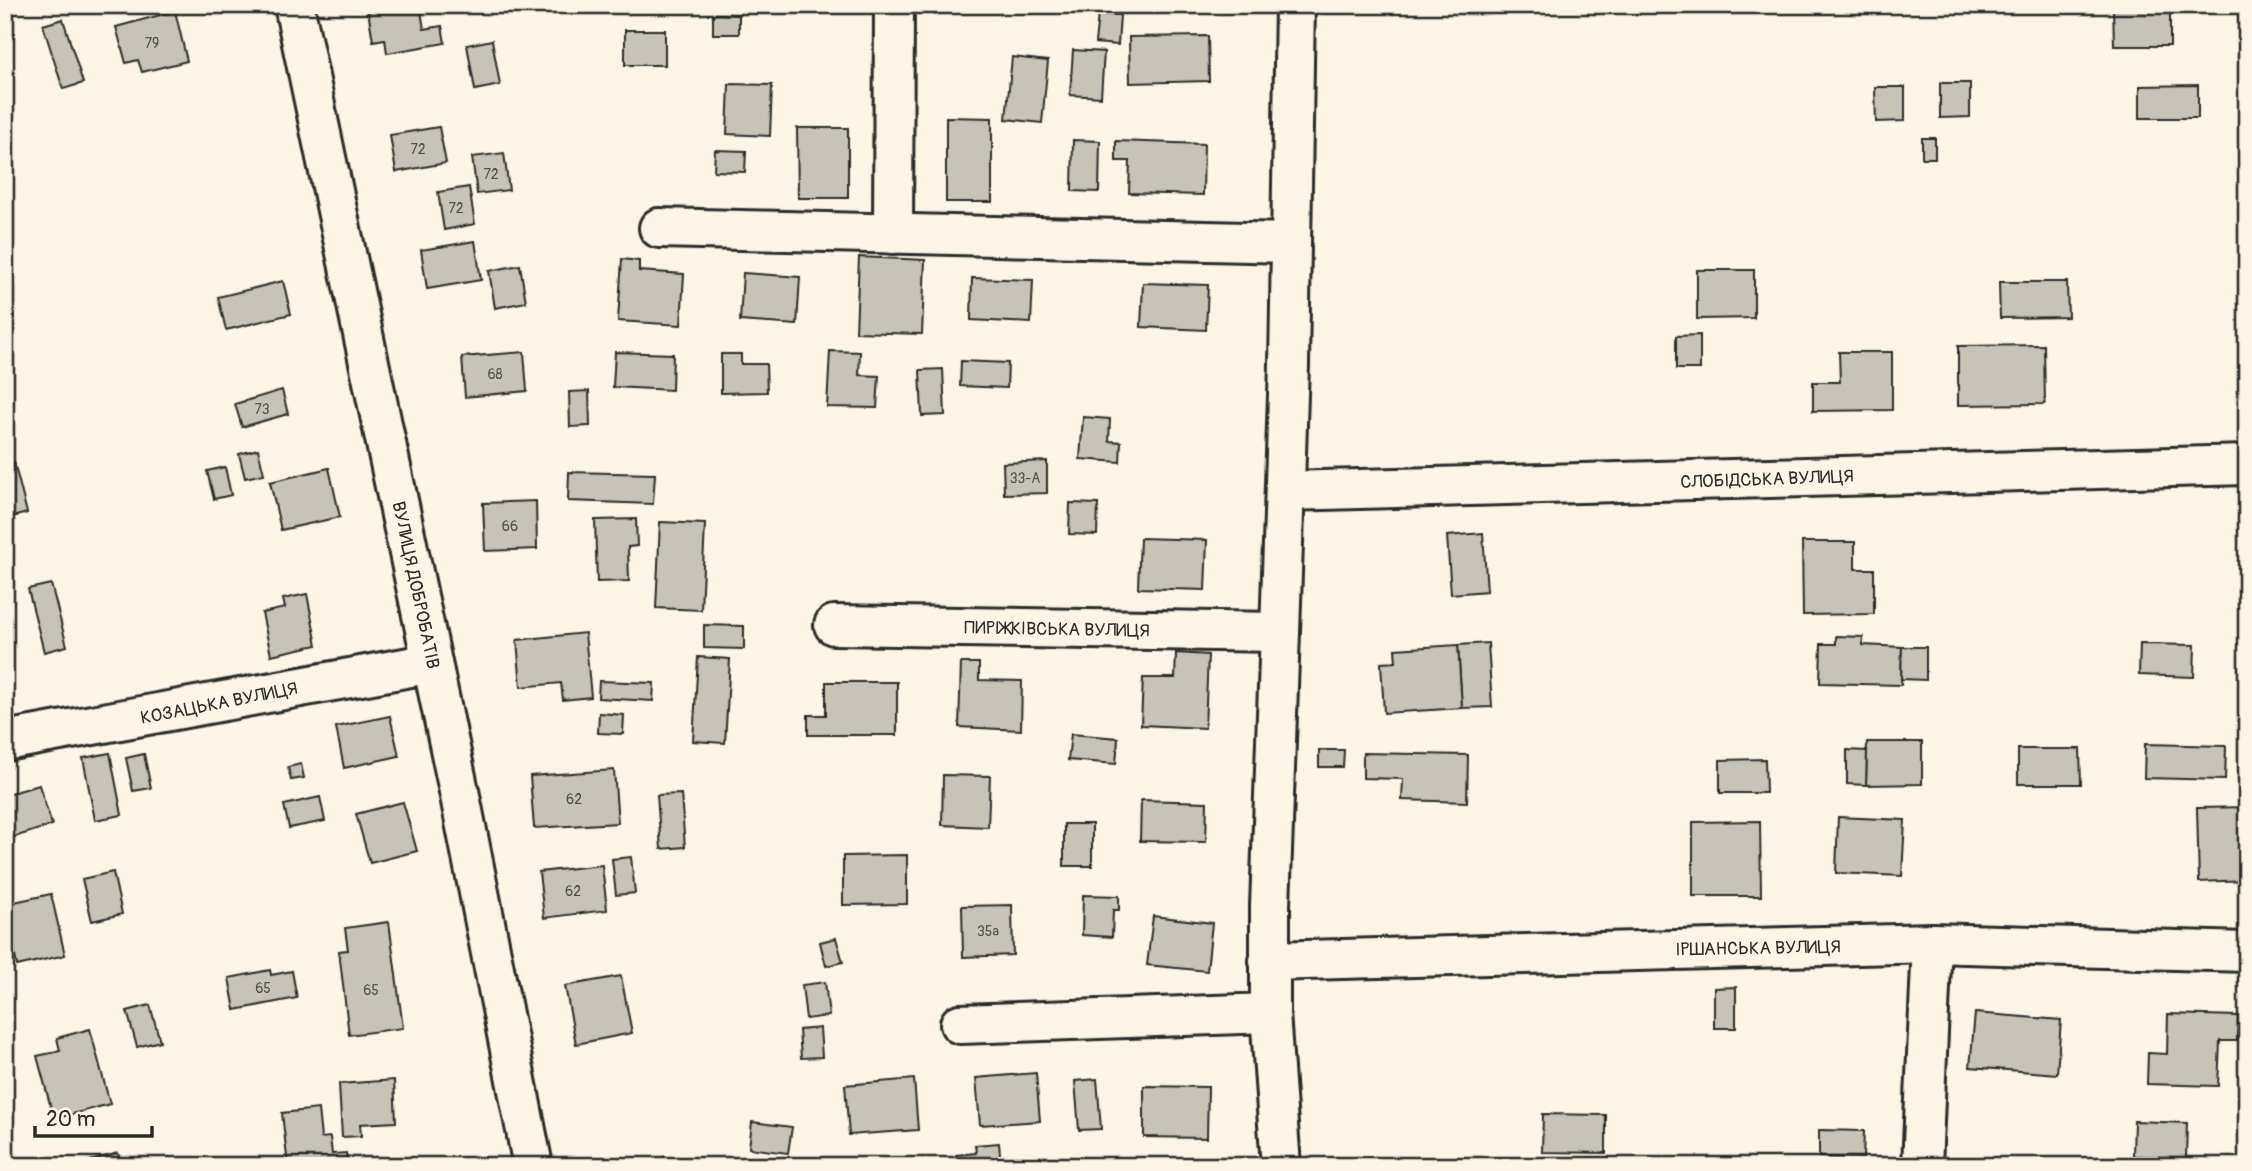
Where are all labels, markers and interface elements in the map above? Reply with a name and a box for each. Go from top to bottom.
house number: 79 [145,35,159,52]
house number: 72 [410,141,426,158]
house number: 72 [483,166,499,183]
house number: 72 [448,200,464,217]
house number: 68 [487,366,503,383]
house number: 73 [254,401,270,418]
street label: СЛОБІДСЬКА ВУЛИЦЯ [1680,465,1854,494]
house number: 33-А [1010,470,1040,487]
street label: ВУЛИЦЯ ДОБРОБАТІВ [387,499,445,671]
house number: 66 [502,518,518,535]
street label: ПИРІЖКІВСЬКА ВУЛИЦЯ [964,616,1150,643]
street label: КОЗАЦЬКА ВУЛИЦЯ [139,677,300,730]
house number: 62 [566,791,582,808]
house number: 62 [565,883,581,900]
house number: 35а [977,923,999,940]
street label: ІРШАНСЬКА ВУЛИЦЯ [1675,936,1841,961]
house number: 65 [255,980,271,997]
house number: 65 [363,982,379,999]
scale bar [35,1094,152,1138]
text: 20 m [46,1106,95,1133]

